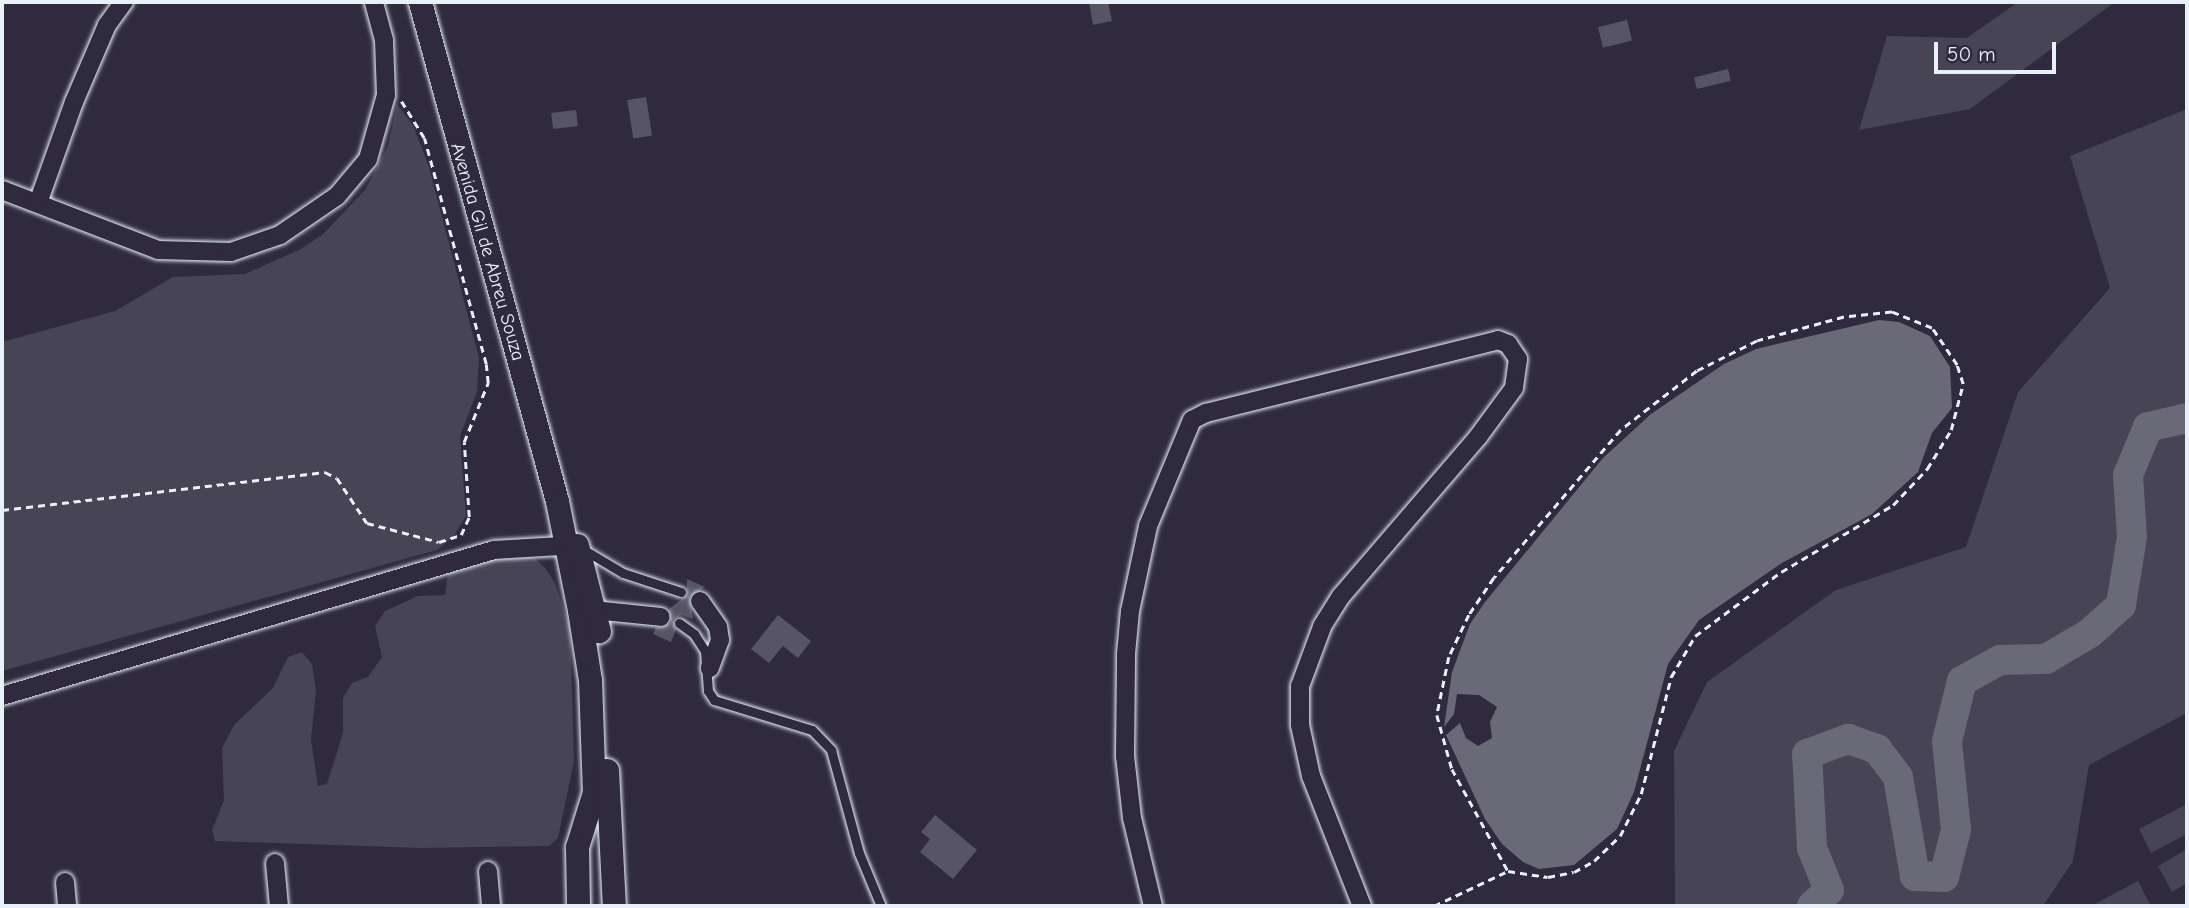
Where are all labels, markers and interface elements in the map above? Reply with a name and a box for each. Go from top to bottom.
scale bar [1937,28,2060,72]
text: 50 m [1947,42,1996,66]
street label: Avenida Gil de Abreu Souza [445,141,529,363]

